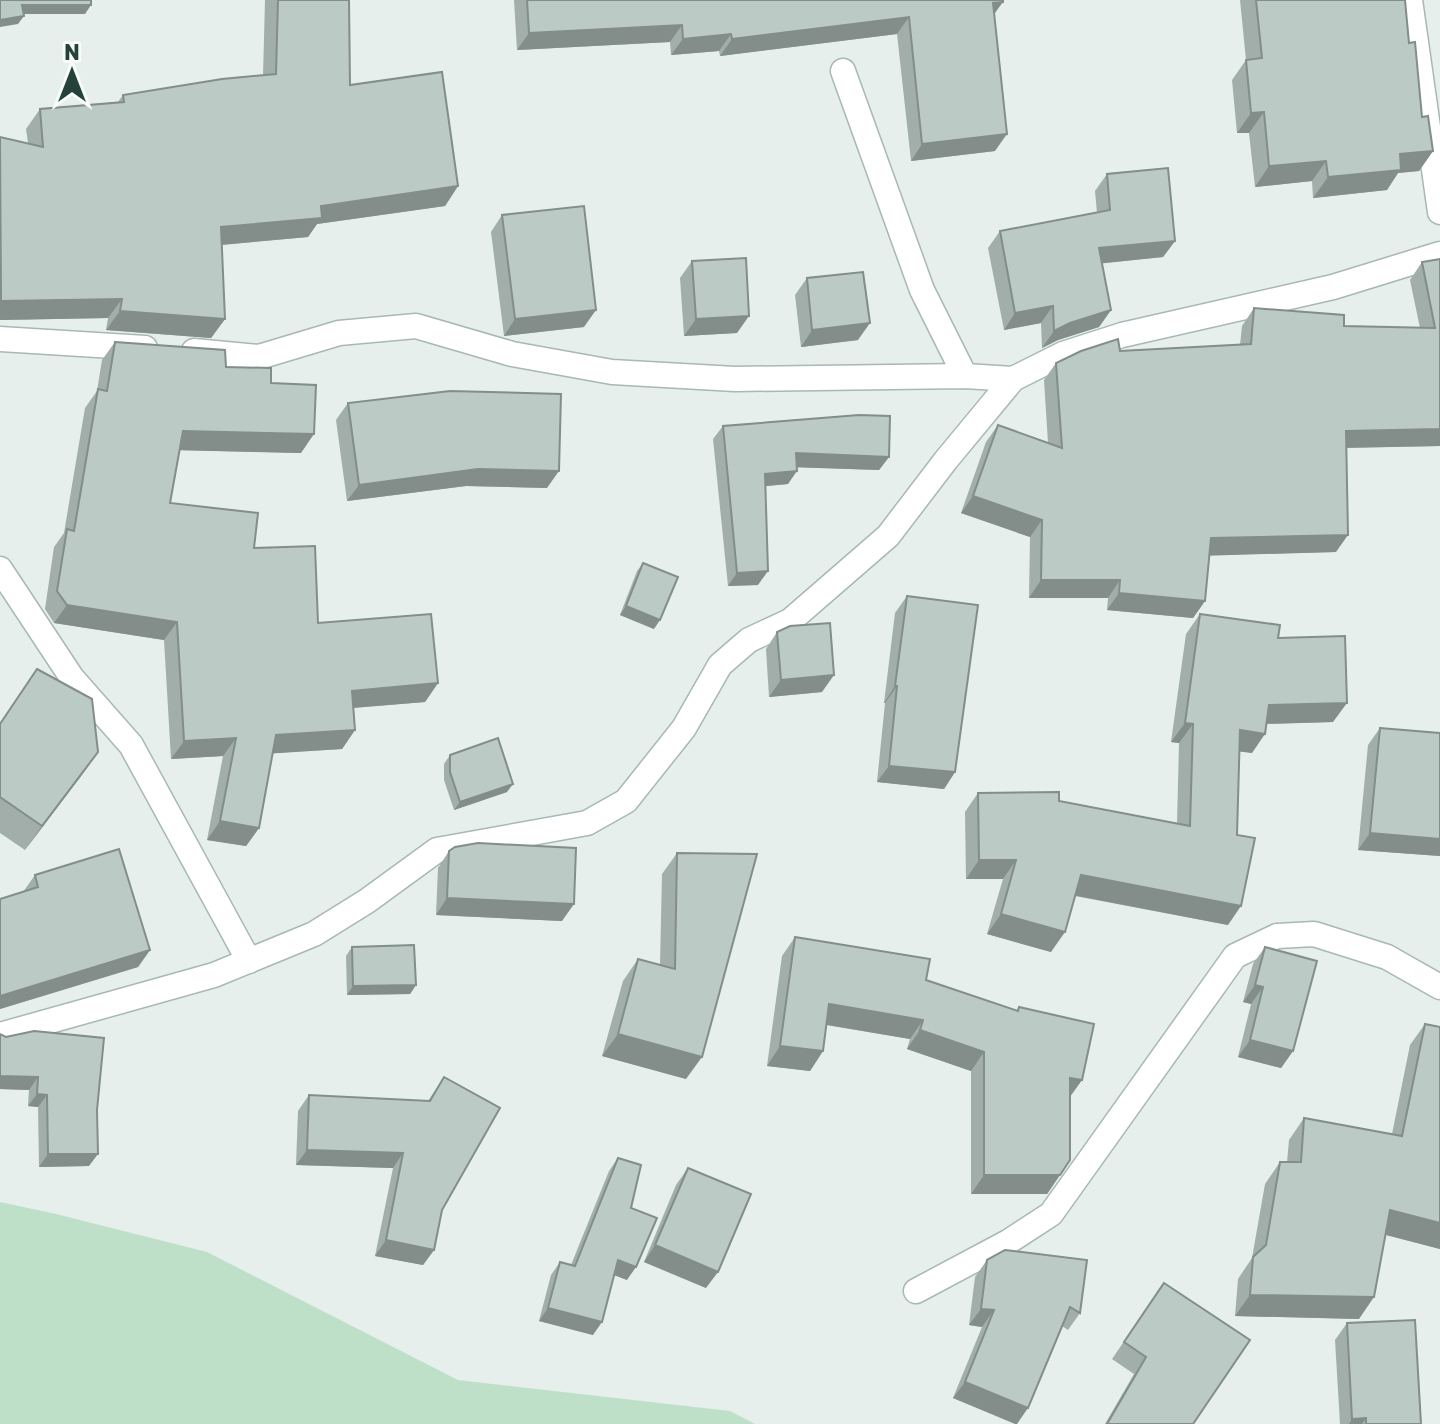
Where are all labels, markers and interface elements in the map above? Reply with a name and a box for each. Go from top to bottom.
north arrow [32,32,112,112]
text: N [64,39,80,66]

